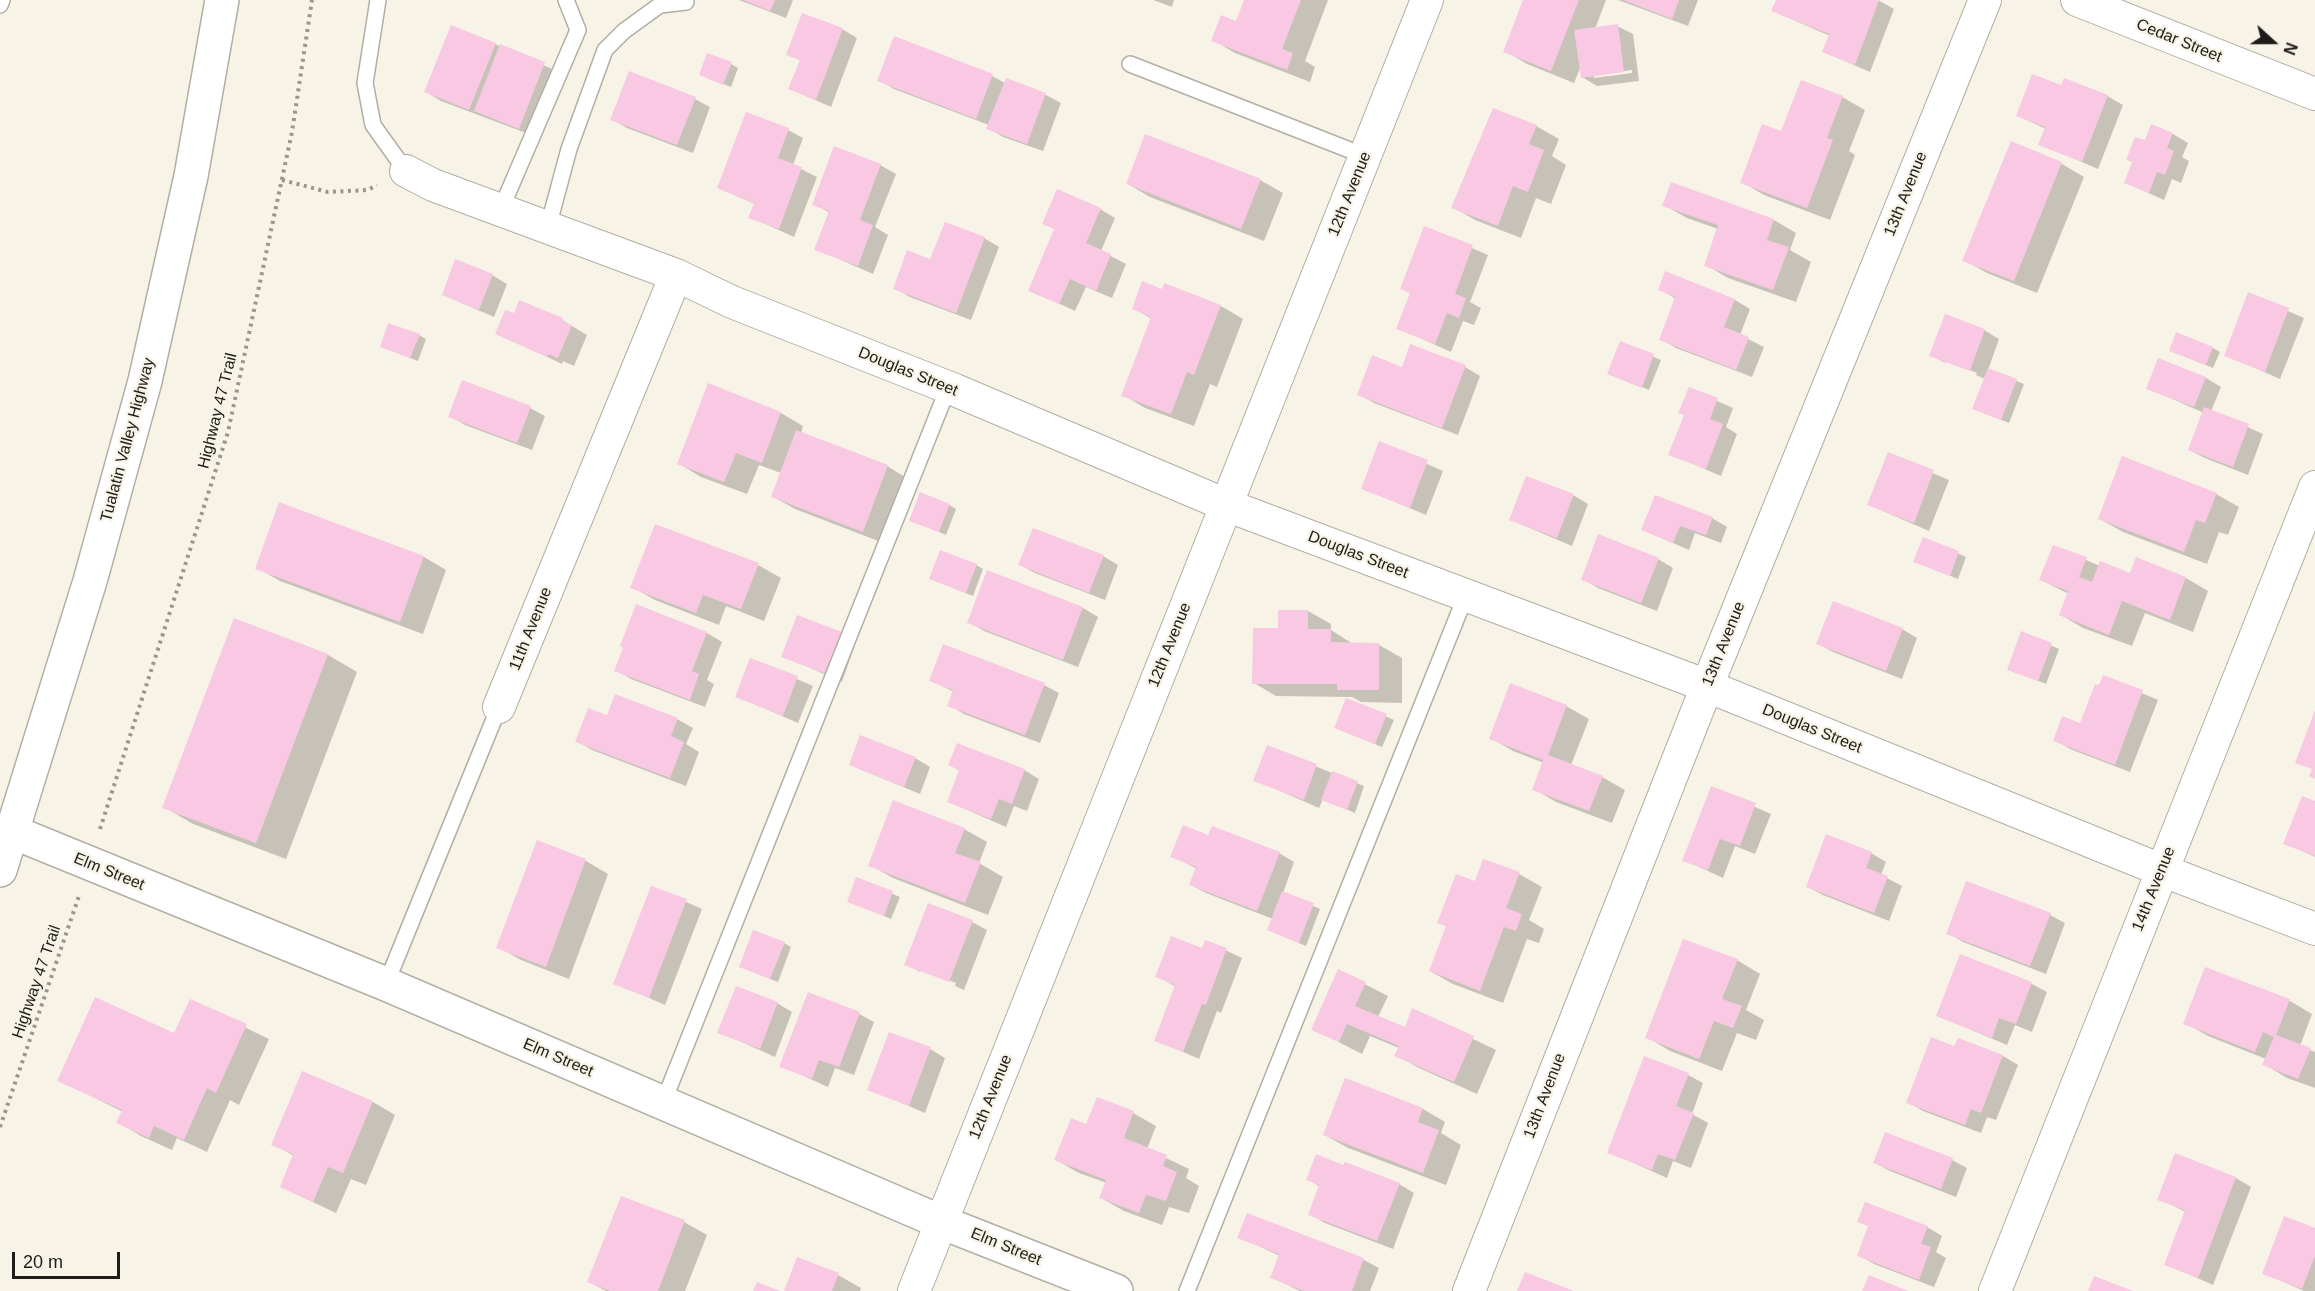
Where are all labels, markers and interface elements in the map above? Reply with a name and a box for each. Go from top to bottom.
north arrow [2243,12,2303,72]
street label: Cedar Street [2133,15,2225,67]
text: N [2280,40,2300,57]
street label: 12th Avenue [1324,149,1376,239]
street label: 13th Avenue [1880,149,1932,239]
street label: Douglas Street [855,343,961,401]
street label: Highway 47 Trail [194,351,242,471]
street label: Tualatin Valley Highway [97,356,159,524]
street label: Douglas Street [1305,527,1411,583]
street label: 11th Avenue [506,584,556,674]
street label: 13th Avenue [1698,599,1750,689]
street label: 12th Avenue [1144,600,1196,690]
street label: Douglas Street [1759,700,1865,758]
street label: 14th Avenue [2128,844,2180,934]
street label: Elm Street [71,849,147,895]
street label: Highway 47 Trail [9,923,65,1041]
street label: Elm Street [520,1035,596,1081]
street label: 13th Avenue [1520,1051,1570,1141]
street label: 12th Avenue [965,1052,1017,1142]
street label: Elm Street [968,1224,1044,1270]
scale bar [15,1240,123,1278]
text: 20 m [23,1252,63,1272]

